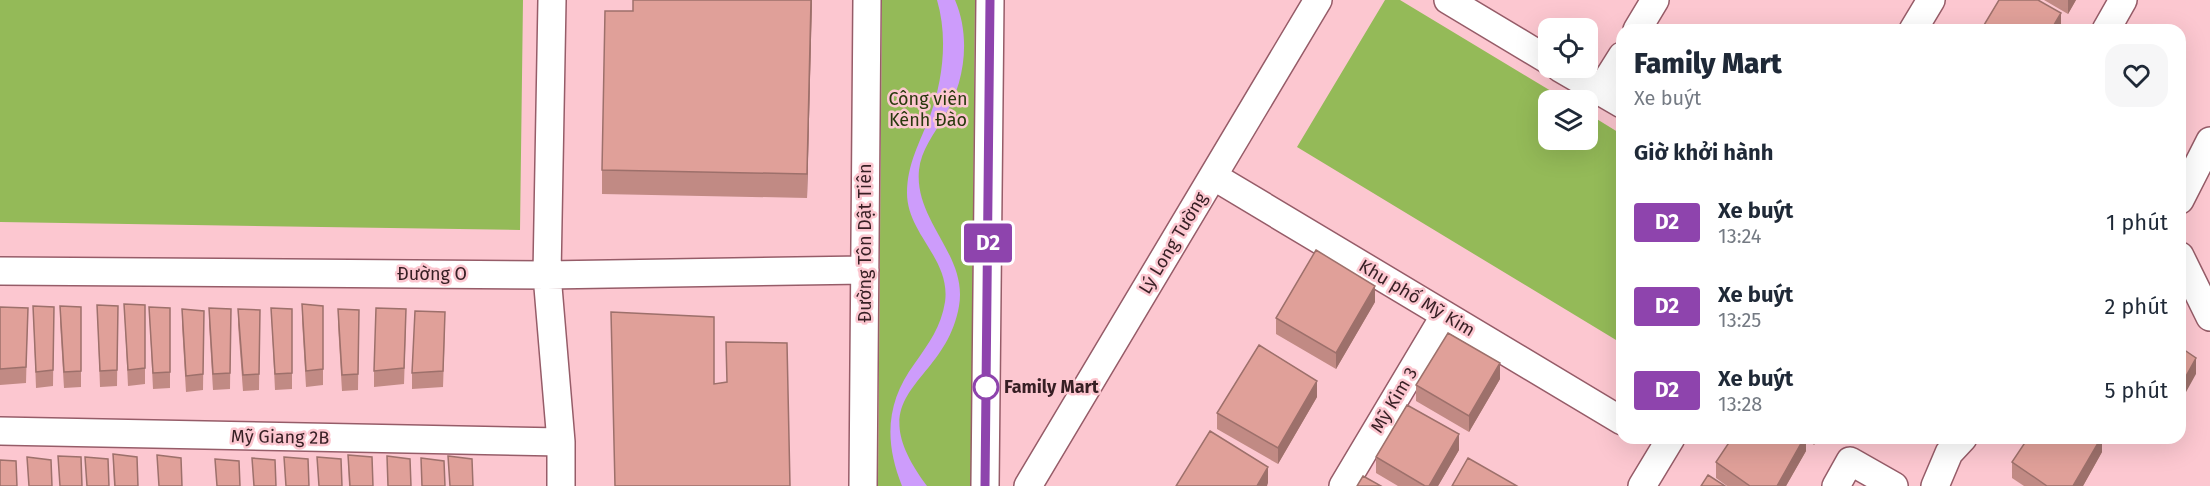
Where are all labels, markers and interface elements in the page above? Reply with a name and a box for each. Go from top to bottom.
map controls [1538,18,1598,150]
button: locate [1538,18,1598,78]
button: heart [2105,44,2168,107]
text: Family Mart [1634,47,1782,80]
text: Xe buýt [1634,86,1701,110]
park label: Công viên Kênh Đào [888,88,968,131]
button: layers [1538,90,1598,150]
text: Giờ khởi hành [1634,139,1774,166]
street label: Đường Tôn Dật Tiên [854,163,876,323]
street label: Lý Long Tường [1134,188,1212,298]
text: Xe buýt [1718,197,1793,224]
text: D2 [1655,209,1679,235]
text: 1 phút [2106,209,2168,236]
line badge: D2 [961,224,1015,262]
text: 13:24 [1718,224,1761,248]
text: D2 [976,230,1000,256]
street label: Khu phố Mỹ Kim [1355,255,1479,341]
street label: Đường O [397,263,467,285]
text: Xe buýt [1718,281,1793,308]
text: D2 [1655,293,1679,319]
text: 2 phút [2105,293,2168,320]
text: 13:25 [1718,308,1761,332]
street label: Mỹ Kim 3 [1366,363,1422,437]
text: Xe buýt [1718,365,1793,392]
marker: Family Mart [973,374,999,400]
place label: Family Mart [1004,376,1100,398]
text: D2 [1655,377,1679,403]
text: 5 phút [2104,377,2168,404]
text: 13:28 [1718,392,1762,416]
street label: Mỹ Giang 2B [231,425,329,449]

